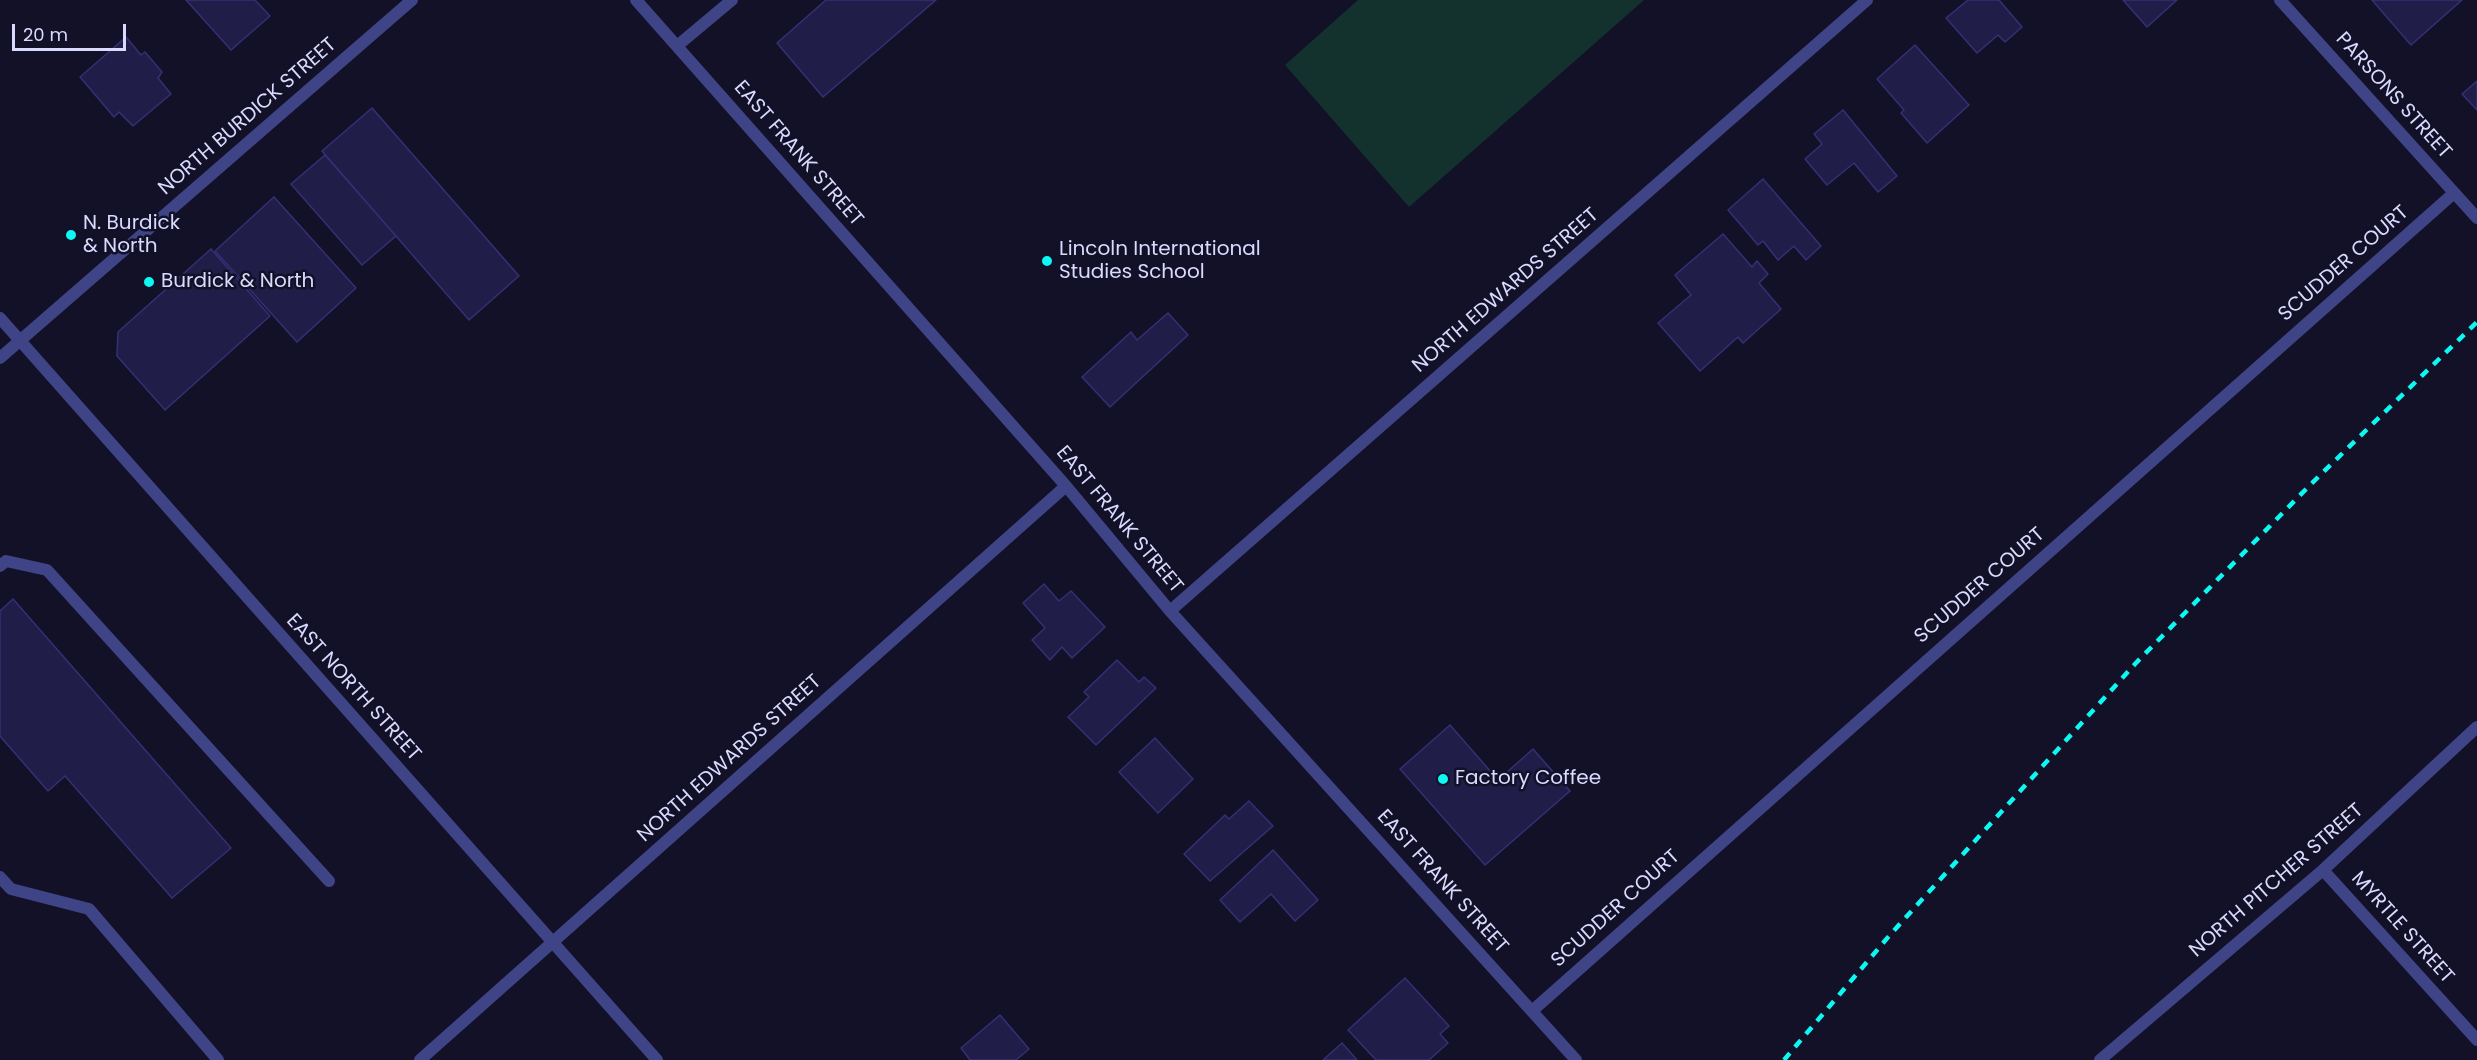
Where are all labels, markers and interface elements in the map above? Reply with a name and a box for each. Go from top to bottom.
scale bar [15,12,129,50]
text: 20 m [23,22,68,47]
street label: PARSONS STREET [2330,28,2456,164]
street label: NORTH BURDICK STREET [154,33,342,201]
street label: EAST FRANK STREET [728,76,868,232]
street label: SCUDDER COURT [2274,201,2414,327]
street label: NORTH EDWARDS STREET [1408,204,1604,378]
place label: N. Burdick & North [83,212,180,259]
marker: N. Burdick & North [64,228,78,242]
place label: Lincoln International Studies School [1059,238,1261,285]
marker: Lincoln International Studies School [1040,254,1054,268]
place label: Burdick & North [161,270,314,294]
marker: Burdick & North [142,275,156,289]
street label: EAST FRANK STREET [1050,442,1188,598]
street label: SCUDDER COURT [1910,523,2050,649]
street label: EAST NORTH STREET [281,610,425,766]
street label: NORTH EDWARDS STREET [633,670,827,848]
place label: Factory Coffee [1455,767,1601,791]
marker: Factory Coffee [1436,772,1450,786]
street label: NORTH PITCHER STREET [2185,799,2369,963]
street label: EAST FRANK STREET [1371,805,1513,959]
street label: SCUDDER COURT [1547,845,1685,973]
street label: MYRTLE STREET [2346,867,2458,989]

